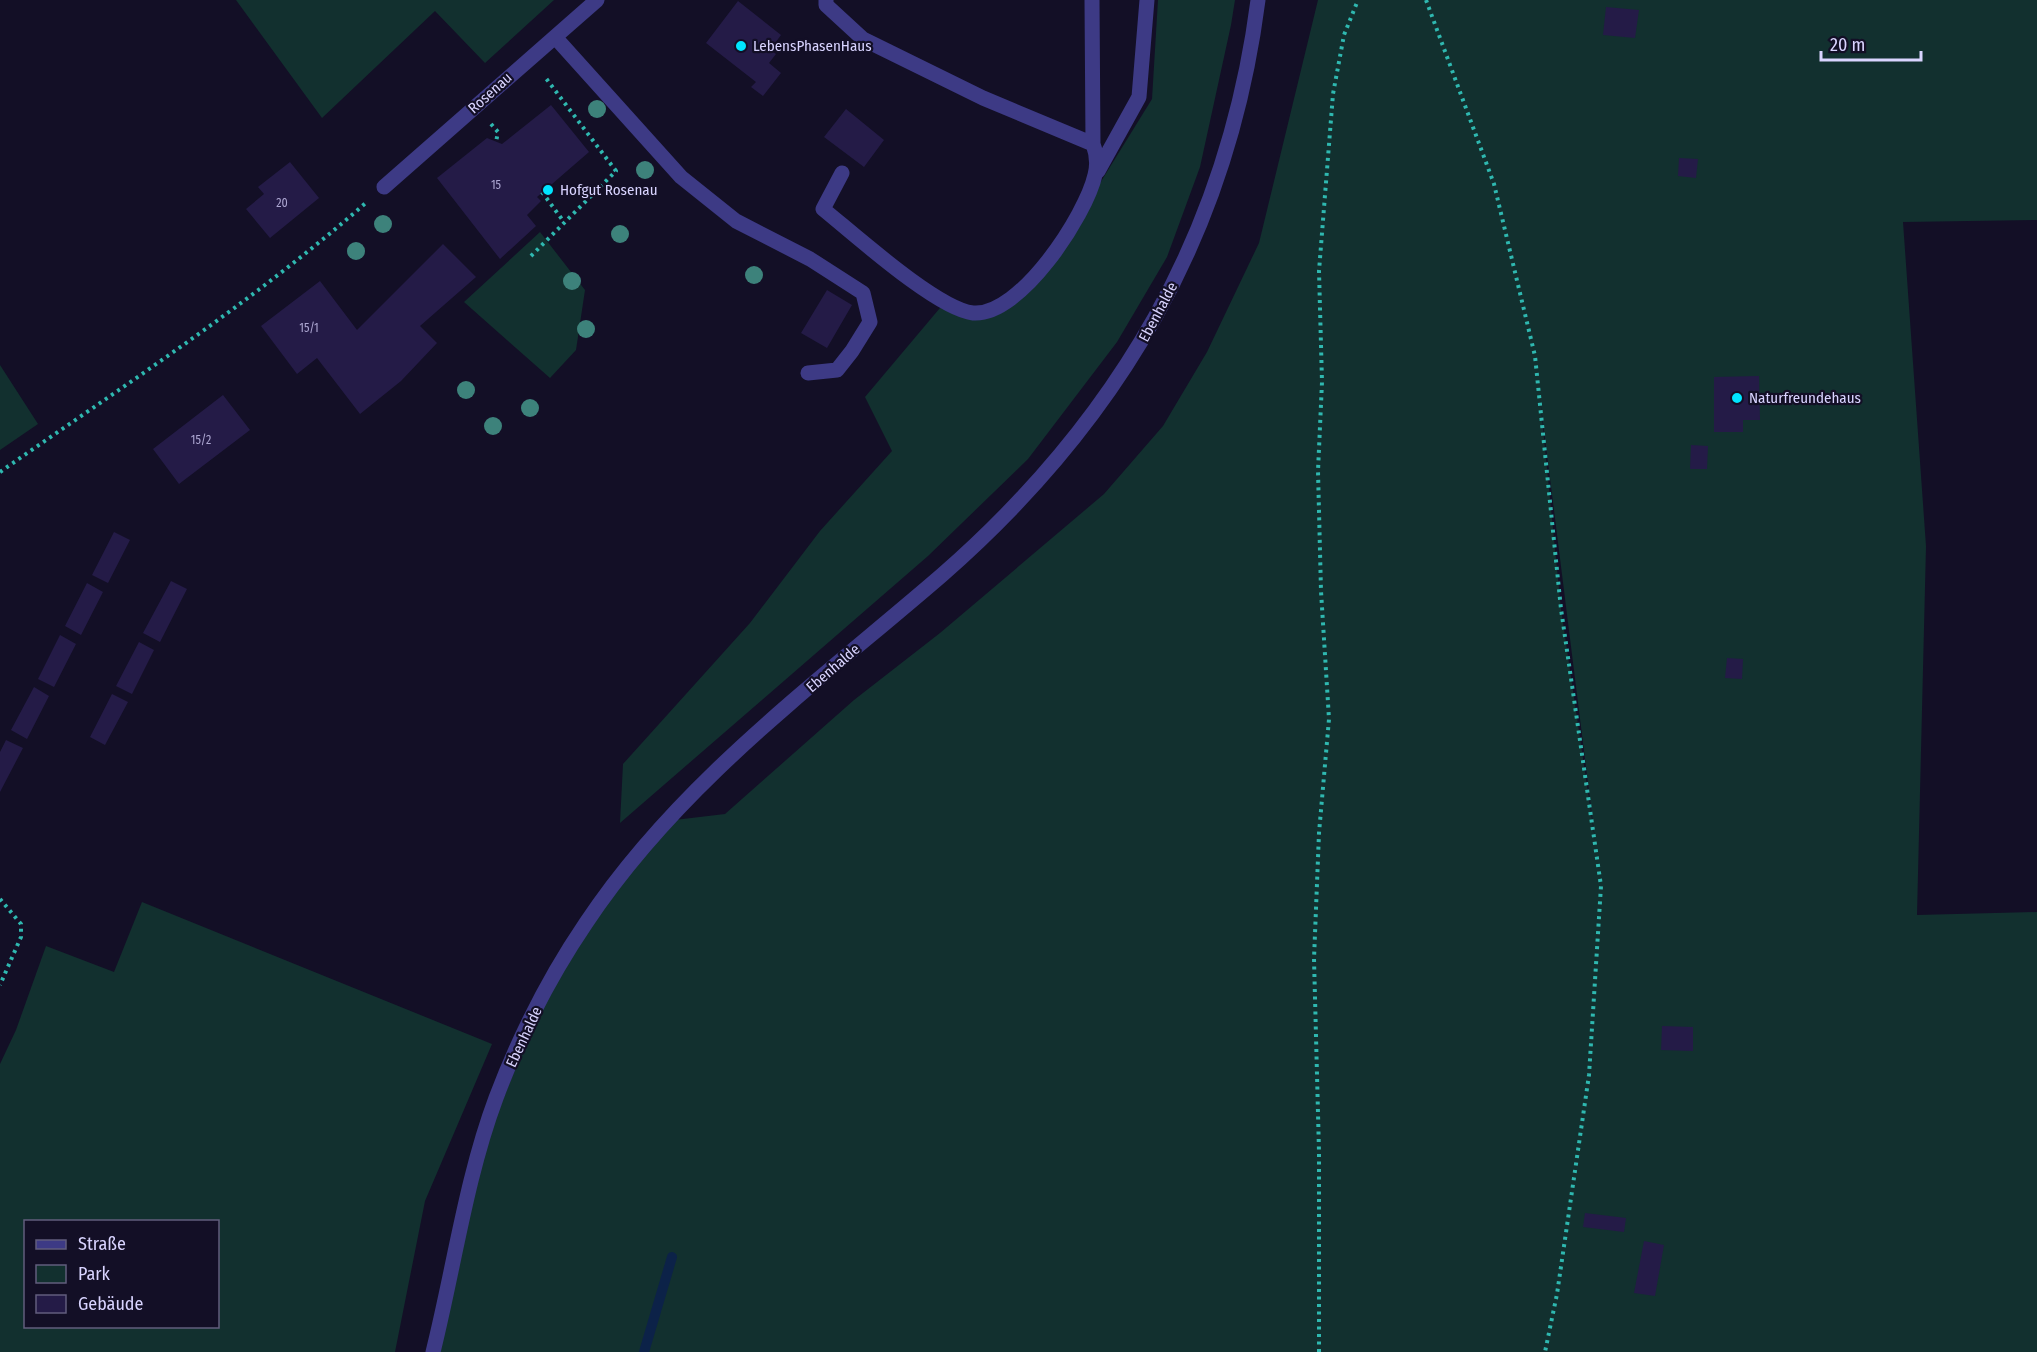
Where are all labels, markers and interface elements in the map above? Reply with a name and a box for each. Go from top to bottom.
scale bar [1821,24,1922,62]
text: 20 m [1830,34,1865,56]
place label: LebensPhasenHaus [753,37,872,55]
marker: LebensPhasenHaus [734,39,748,53]
street label: Rosenau [464,69,516,117]
house number: 15 [491,178,502,192]
place label: Hofgut Rosenau [560,181,658,199]
marker: Hofgut Rosenau [541,183,555,197]
house number: 20 [276,196,288,210]
street label: Ebenhalde [1135,279,1181,345]
house number: 15/1 [299,321,319,335]
place label: Naturfreundehaus [1749,389,1861,407]
marker: Naturfreundehaus [1730,391,1744,405]
house number: 15/2 [191,433,211,447]
street label: Ebenhalde [803,640,863,696]
street label: Ebenhalde [502,1004,546,1070]
legend [24,1220,219,1328]
text: Straße [78,1233,126,1255]
text: Park [78,1263,111,1285]
text: Gebäude [78,1293,144,1315]

